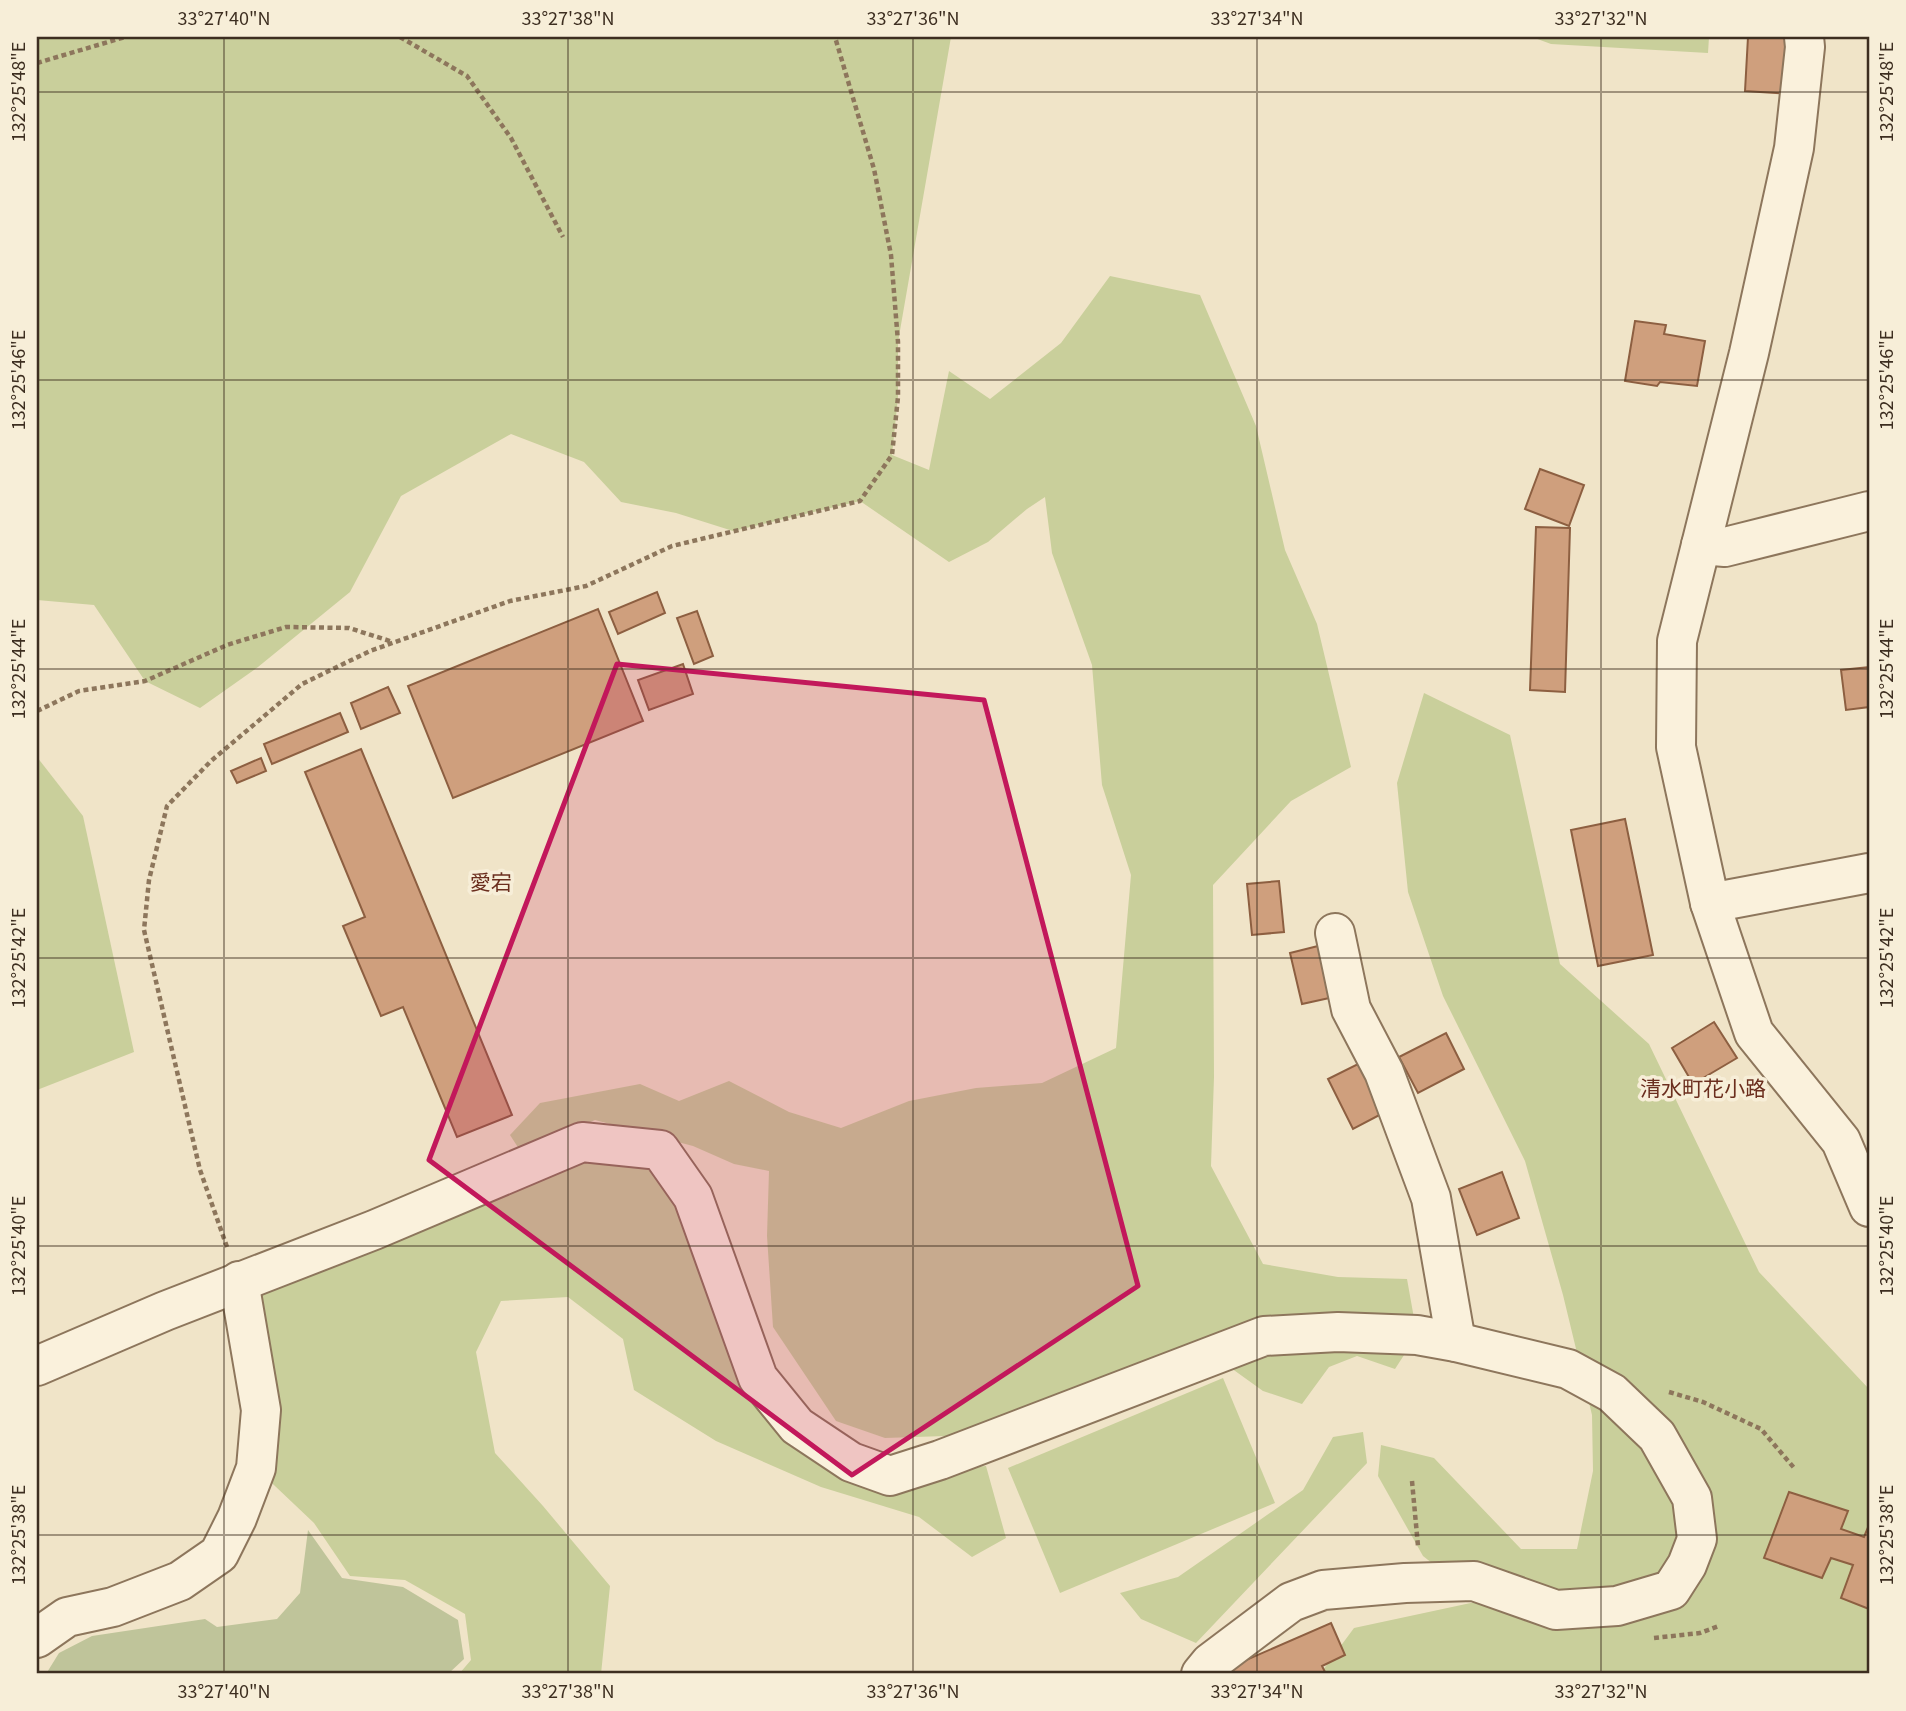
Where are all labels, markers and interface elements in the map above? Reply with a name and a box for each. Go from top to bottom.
text: 33°27'40"N [177,4,271,30]
text: 33°27'38"N [521,4,615,30]
text: 33°27'36"N [866,4,960,30]
text: 33°27'34"N [1210,4,1304,30]
text: 33°27'32"N [1554,4,1648,30]
text: 132°25'48"E [4,42,30,142]
text: 132°25'48"E [1872,42,1898,142]
text: 132°25'46"E [4,330,30,430]
text: 132°25'46"E [1872,330,1898,430]
text: 132°25'44"E [4,619,30,719]
text: 132°25'44"E [1872,619,1898,719]
district label: 愛宕 [470,866,512,896]
text: 132°25'42"E [4,908,30,1008]
text: 132°25'42"E [1872,908,1898,1008]
district label: 清水町花小路 [1640,1072,1766,1102]
text: 132°25'40"E [4,1196,30,1296]
text: 132°25'40"E [1872,1196,1898,1296]
text: 132°25'38"E [4,1485,30,1585]
text: 132°25'38"E [1872,1485,1898,1585]
text: 33°27'40"N [177,1677,271,1703]
text: 33°27'38"N [521,1677,615,1703]
text: 33°27'36"N [866,1677,960,1703]
text: 33°27'34"N [1210,1677,1304,1703]
text: 33°27'32"N [1554,1677,1648,1703]

